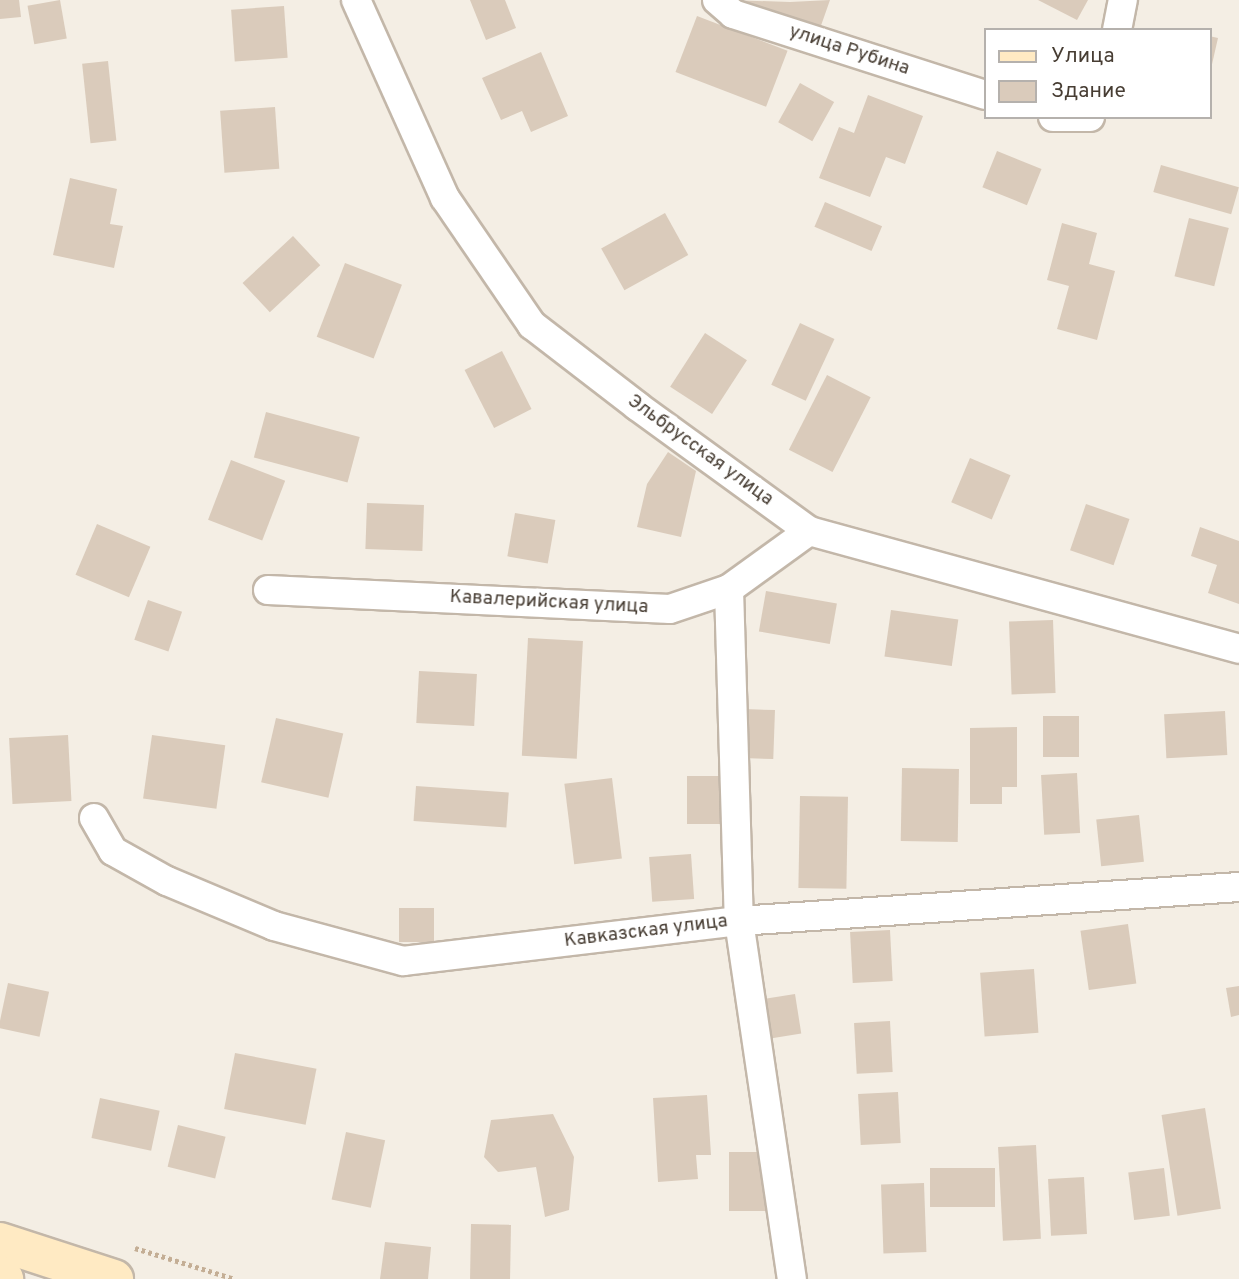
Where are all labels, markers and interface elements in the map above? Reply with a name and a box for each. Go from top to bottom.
street label: улица Рубина [786,21,912,81]
legend [984,28,1211,119]
text: Улица [1051,43,1115,70]
text: Здание [1051,78,1126,105]
street label: Эльбрусская улица [623,390,777,512]
street label: Кавалерийская улица [449,586,649,620]
street label: Кавказская улица [563,911,729,953]

